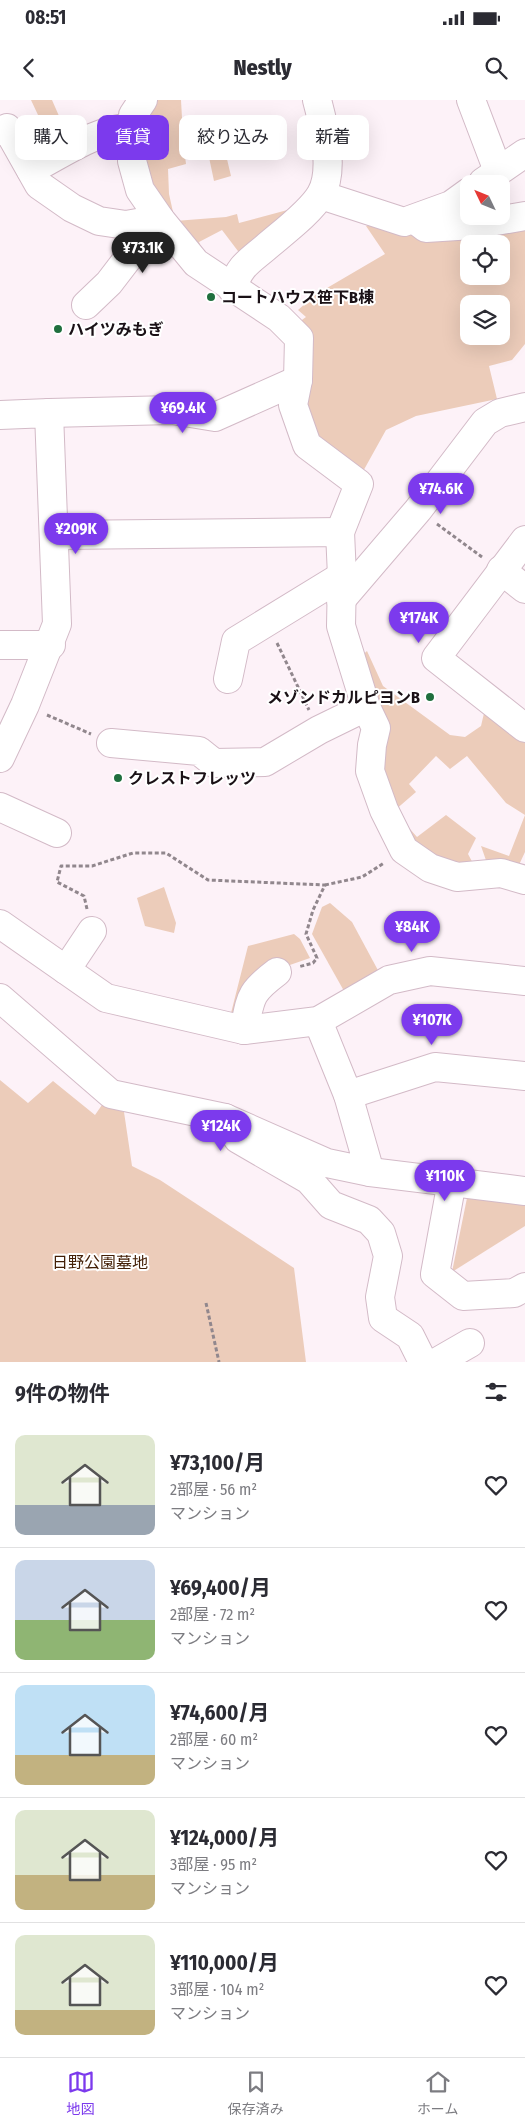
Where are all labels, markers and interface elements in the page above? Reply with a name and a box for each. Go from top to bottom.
text: 08:51 [25,6,66,29]
icon: back [15,54,43,82]
text: Nestly [233,54,292,81]
icon: search [482,54,510,82]
chip: 購入 [15,115,87,160]
chip: 賃貸 [97,115,169,160]
chip: 絞り込み [179,115,287,160]
chip: 新着 [297,115,369,160]
north arrow [460,175,510,225]
map controls [460,175,510,345]
pin: ¥73.1K [102,232,184,274]
button: locate [460,235,510,285]
text: ¥73.1K [123,238,163,257]
place label: コートハウス笹下B棟 [221,288,374,307]
marker: コートハウス笹下B棟 [205,291,217,303]
button: layers [460,295,510,345]
place label: ハイツみもぎ [68,320,164,339]
marker: ハイツみもぎ [52,323,64,335]
pin: ¥69.4K [142,392,224,434]
text: ¥69.4K [160,398,206,417]
pin: ¥74.6K [400,472,482,515]
text: ¥74.6K [419,479,463,498]
pin: ¥209K [41,512,111,555]
text: ¥209K [55,519,97,538]
pin: ¥174K [384,602,454,644]
text: ¥174K [400,608,438,627]
place label: メゾンドカルピヨンB [267,688,420,707]
marker: メゾンドカルピヨンB [424,691,436,703]
place label: クレストフレッツ [128,769,256,788]
marker: クレストフレッツ [112,772,124,784]
pin: ¥84K [382,910,442,953]
text: ¥84K [395,917,429,936]
pin: ¥107K [397,1004,467,1046]
text: ¥107K [412,1010,452,1029]
pin: ¥124K [186,1110,256,1152]
text: ¥124K [201,1116,241,1135]
pin: ¥110K [410,1160,480,1202]
text: ¥110K [425,1166,465,1185]
park label: 日野公園墓地 [52,1253,148,1272]
icon: filters [482,1378,510,1406]
text: 9件の物件 [15,1381,110,1407]
text: ¥73,100/月 [170,1450,265,1476]
icon: home [55,1455,115,1515]
icon: heart [482,1471,510,1499]
text: 2部屋 · 56 m² [170,1480,257,1499]
text: マンション [170,1504,250,1523]
text: ¥69,400/月 [170,1575,271,1601]
icon: home [55,1580,115,1640]
icon: heart [482,1596,510,1624]
text: 2部屋 · 72 m² [170,1605,255,1624]
text: マンション [170,1629,250,1648]
text: ¥74,600/月 [170,1700,269,1726]
icon: home [55,1705,115,1765]
icon: heart [482,1721,510,1749]
text: 2部屋 · 60 m² [170,1730,258,1749]
text: マンション [170,1754,250,1773]
text: ¥124,000/月 [170,1825,279,1851]
icon: home [55,1830,115,1890]
icon: heart [482,1846,510,1874]
text: 3部屋 · 95 m² [170,1855,257,1874]
text: マンション [170,1879,250,1898]
text: ¥110,000/月 [170,1950,279,1976]
icon: home [55,1955,115,2015]
icon: heart [482,1971,510,1999]
text: 3部屋 · 104 m² [170,1980,264,1999]
text: マンション [170,2004,250,2023]
tab: 地図 [67,2068,95,2118]
tab: 保存済み [228,2068,284,2118]
tab: ホーム [417,2068,458,2118]

